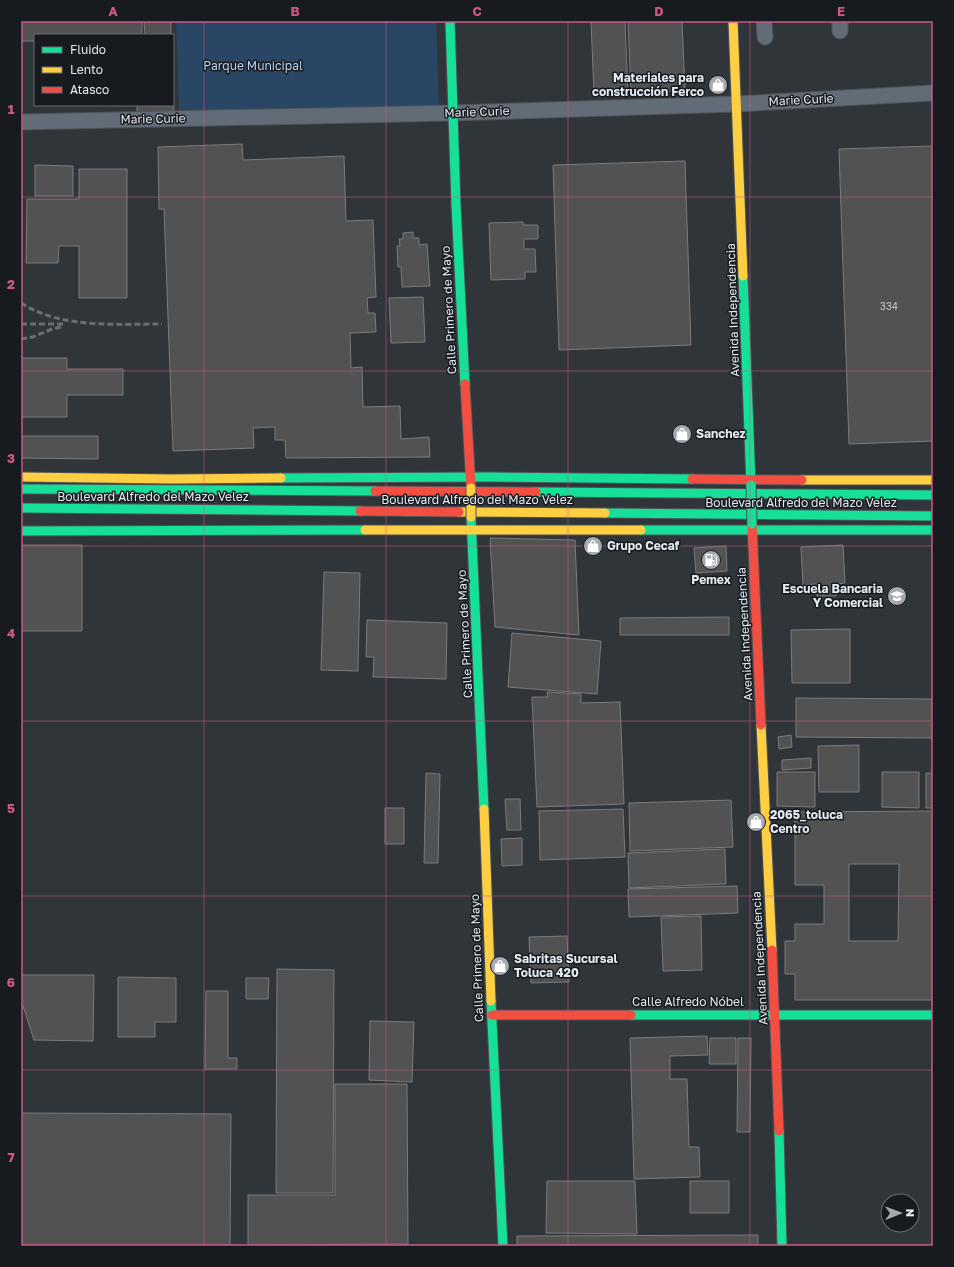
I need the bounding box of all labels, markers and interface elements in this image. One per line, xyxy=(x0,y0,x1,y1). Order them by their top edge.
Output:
text: A xyxy=(108,3,118,19)
text: B xyxy=(290,3,300,19)
text: C xyxy=(472,3,482,19)
text: D xyxy=(654,3,664,19)
text: E xyxy=(837,3,845,19)
legend xyxy=(34,34,174,106)
text: Fluido xyxy=(70,42,106,57)
park label: Parque Municipal xyxy=(203,58,303,73)
text: Lento xyxy=(70,62,103,77)
place label: Materiales para construcción Ferco xyxy=(592,70,704,99)
shop icon: Materiales para construcción Ferco xyxy=(707,74,729,96)
text: Atasco xyxy=(70,82,109,97)
street label: Marie Curie xyxy=(768,90,834,109)
text: 1 xyxy=(8,101,15,117)
street label: Marie Curie xyxy=(444,103,510,120)
street label: Marie Curie xyxy=(120,110,186,127)
street label: Avenida Independencia xyxy=(723,243,742,377)
street label: Calle Primero de Mayo xyxy=(438,246,459,375)
text: 2 xyxy=(7,276,15,292)
house number: 334 xyxy=(880,300,898,312)
shop icon: Sanchez xyxy=(671,423,693,445)
place label: Sanchez xyxy=(696,426,746,441)
text: 3 xyxy=(7,450,15,466)
street label: Boulevard Alfredo del Mazo Velez xyxy=(57,489,249,504)
street label: Boulevard Alfredo del Mazo Velez xyxy=(381,492,573,507)
street label: Boulevard Alfredo del Mazo Velez xyxy=(705,495,897,510)
shop icon: Grupo Cecaf xyxy=(582,535,604,557)
place label: Grupo Cecaf xyxy=(607,538,680,553)
fuel station icon: Pemex xyxy=(700,549,722,571)
street label: Avenida Independencia xyxy=(734,567,755,701)
street label: Calle Primero de Mayo xyxy=(454,570,475,699)
place label: Pemex xyxy=(691,572,731,587)
place label: Escuela Bancaria Y Comercial xyxy=(782,581,883,610)
school or university icon: Escuela Bancaria Y Comercial xyxy=(886,585,908,607)
text: 4 xyxy=(7,625,15,641)
text: 5 xyxy=(7,800,15,816)
place label: 2065_toluca Centro xyxy=(770,807,843,836)
shop icon: 2065_toluca Centro xyxy=(745,811,767,833)
street label: Avenida Independencia xyxy=(749,891,770,1025)
street label: Calle Primero de Mayo xyxy=(467,894,486,1022)
place label: Sabritas Sucursal Toluca 420 xyxy=(514,951,617,980)
shop icon: Sabritas Sucursal Toluca 420 xyxy=(489,955,511,977)
text: 6 xyxy=(7,974,15,990)
street label: Calle Alfredo Nóbel xyxy=(632,994,744,1009)
text: 7 xyxy=(7,1149,15,1165)
north arrow xyxy=(880,1193,920,1233)
text: N xyxy=(904,1209,917,1217)

